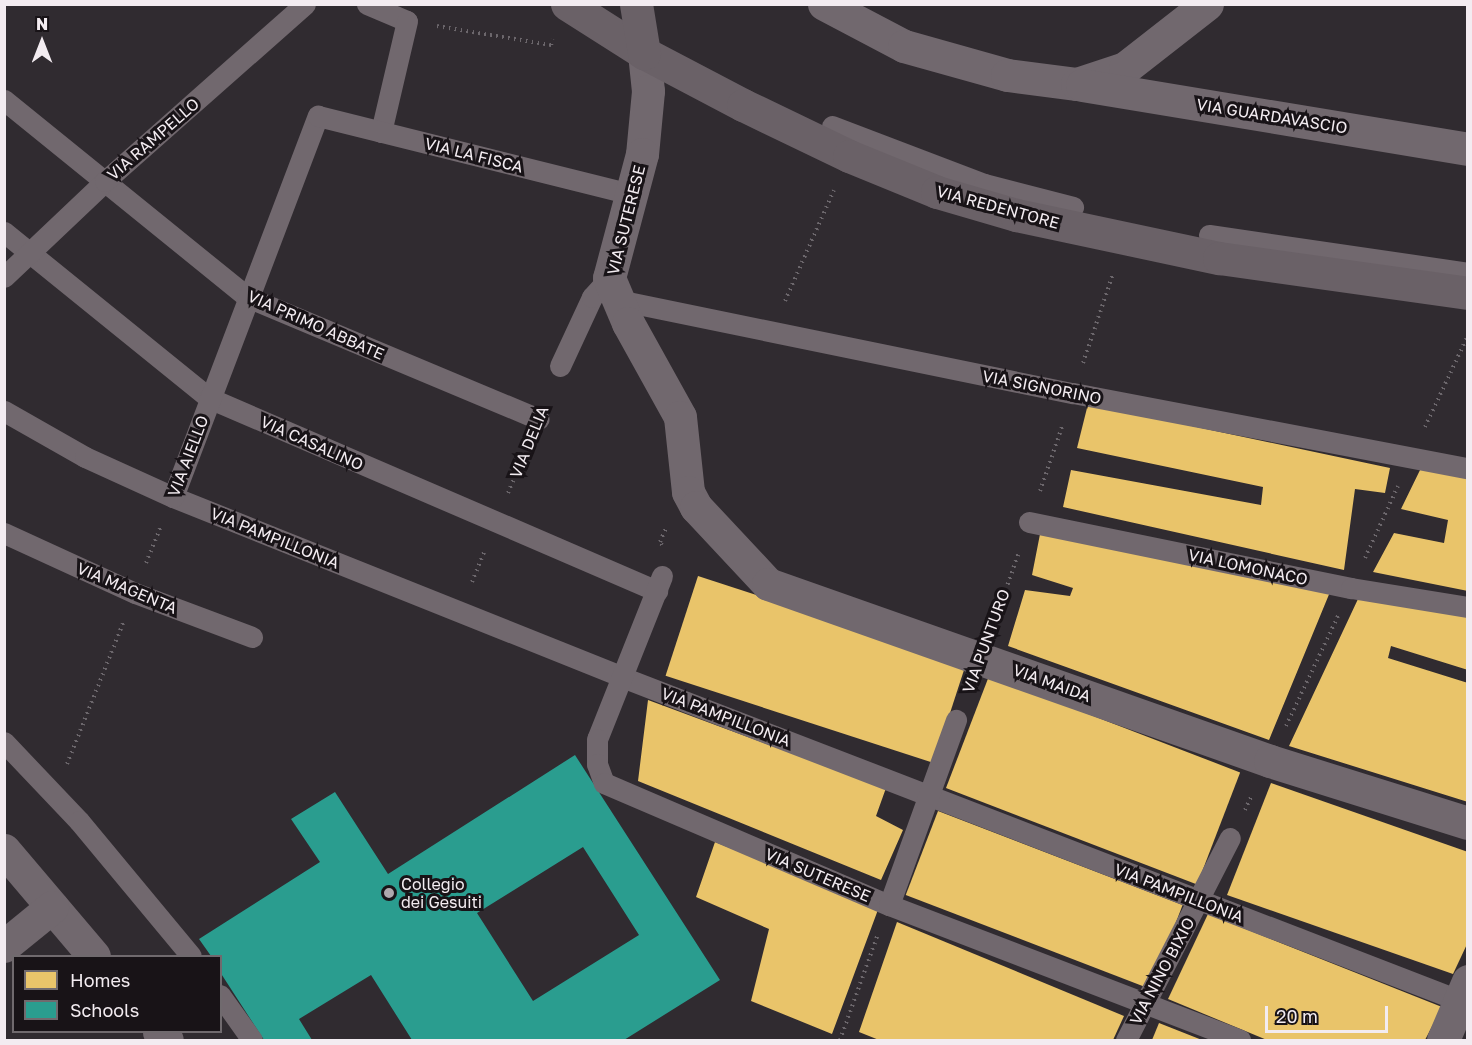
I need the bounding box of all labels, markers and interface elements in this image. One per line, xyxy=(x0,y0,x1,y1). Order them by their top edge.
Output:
north arrow xyxy=(12,12,72,72)
text: N xyxy=(36,14,48,34)
street label: VIA RAMPELLO xyxy=(103,94,203,184)
street label: VIA GUARDAVASCIO xyxy=(1195,95,1349,137)
street label: VIA LA FISCA xyxy=(423,133,525,177)
street label: VIA SUTERESE xyxy=(603,163,649,277)
street label: VIA REDENTORE xyxy=(935,181,1061,233)
street label: VIA PRIMO ABBATE xyxy=(245,286,387,364)
street label: VIA SIGNORINO xyxy=(981,366,1103,408)
street label: VIA DELIA xyxy=(506,403,552,481)
street label: VIA CASALINO xyxy=(258,412,366,474)
street label: VIA AIELLO xyxy=(164,413,212,499)
street label: VIA PAMPILLONIA xyxy=(208,503,342,573)
street label: VIA LOMONACO xyxy=(1187,545,1309,589)
street label: VIA MAGENTA xyxy=(74,558,180,618)
street label: VIA PUNTURO xyxy=(958,586,1014,696)
street label: VIA MAIDA xyxy=(1010,660,1094,706)
street label: VIA PAMPILLONIA xyxy=(659,683,793,751)
street label: VIA SUTERESE xyxy=(762,844,874,906)
street label: VIA PAMPILLONIA xyxy=(1112,859,1246,927)
place label: Collegio dei Gesuiti xyxy=(401,874,482,912)
marker: Collegio dei Gesuiti xyxy=(382,886,396,900)
street label: VIA NINO BIXIO xyxy=(1126,914,1198,1028)
legend xyxy=(12,955,222,1033)
text: Homes xyxy=(70,969,130,991)
scale bar xyxy=(1268,994,1391,1032)
text: Schools xyxy=(70,999,139,1021)
text: 20 m xyxy=(1276,1005,1318,1027)

